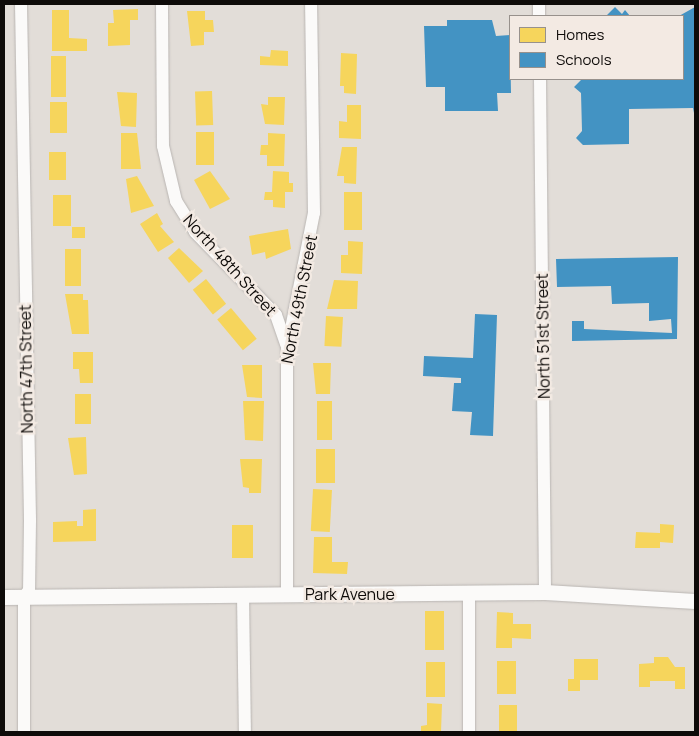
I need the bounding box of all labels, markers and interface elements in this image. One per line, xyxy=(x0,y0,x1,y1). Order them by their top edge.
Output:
legend xyxy=(509,15,684,80)
text: Homes xyxy=(556,24,604,45)
text: Schools xyxy=(556,49,612,70)
street label: North 48th Street xyxy=(179,210,281,320)
street label: North 49th Street xyxy=(277,233,321,365)
street label: North 51st Street xyxy=(532,273,554,399)
street label: North 47th Street xyxy=(15,304,37,434)
street label: Park Avenue xyxy=(305,584,395,604)

